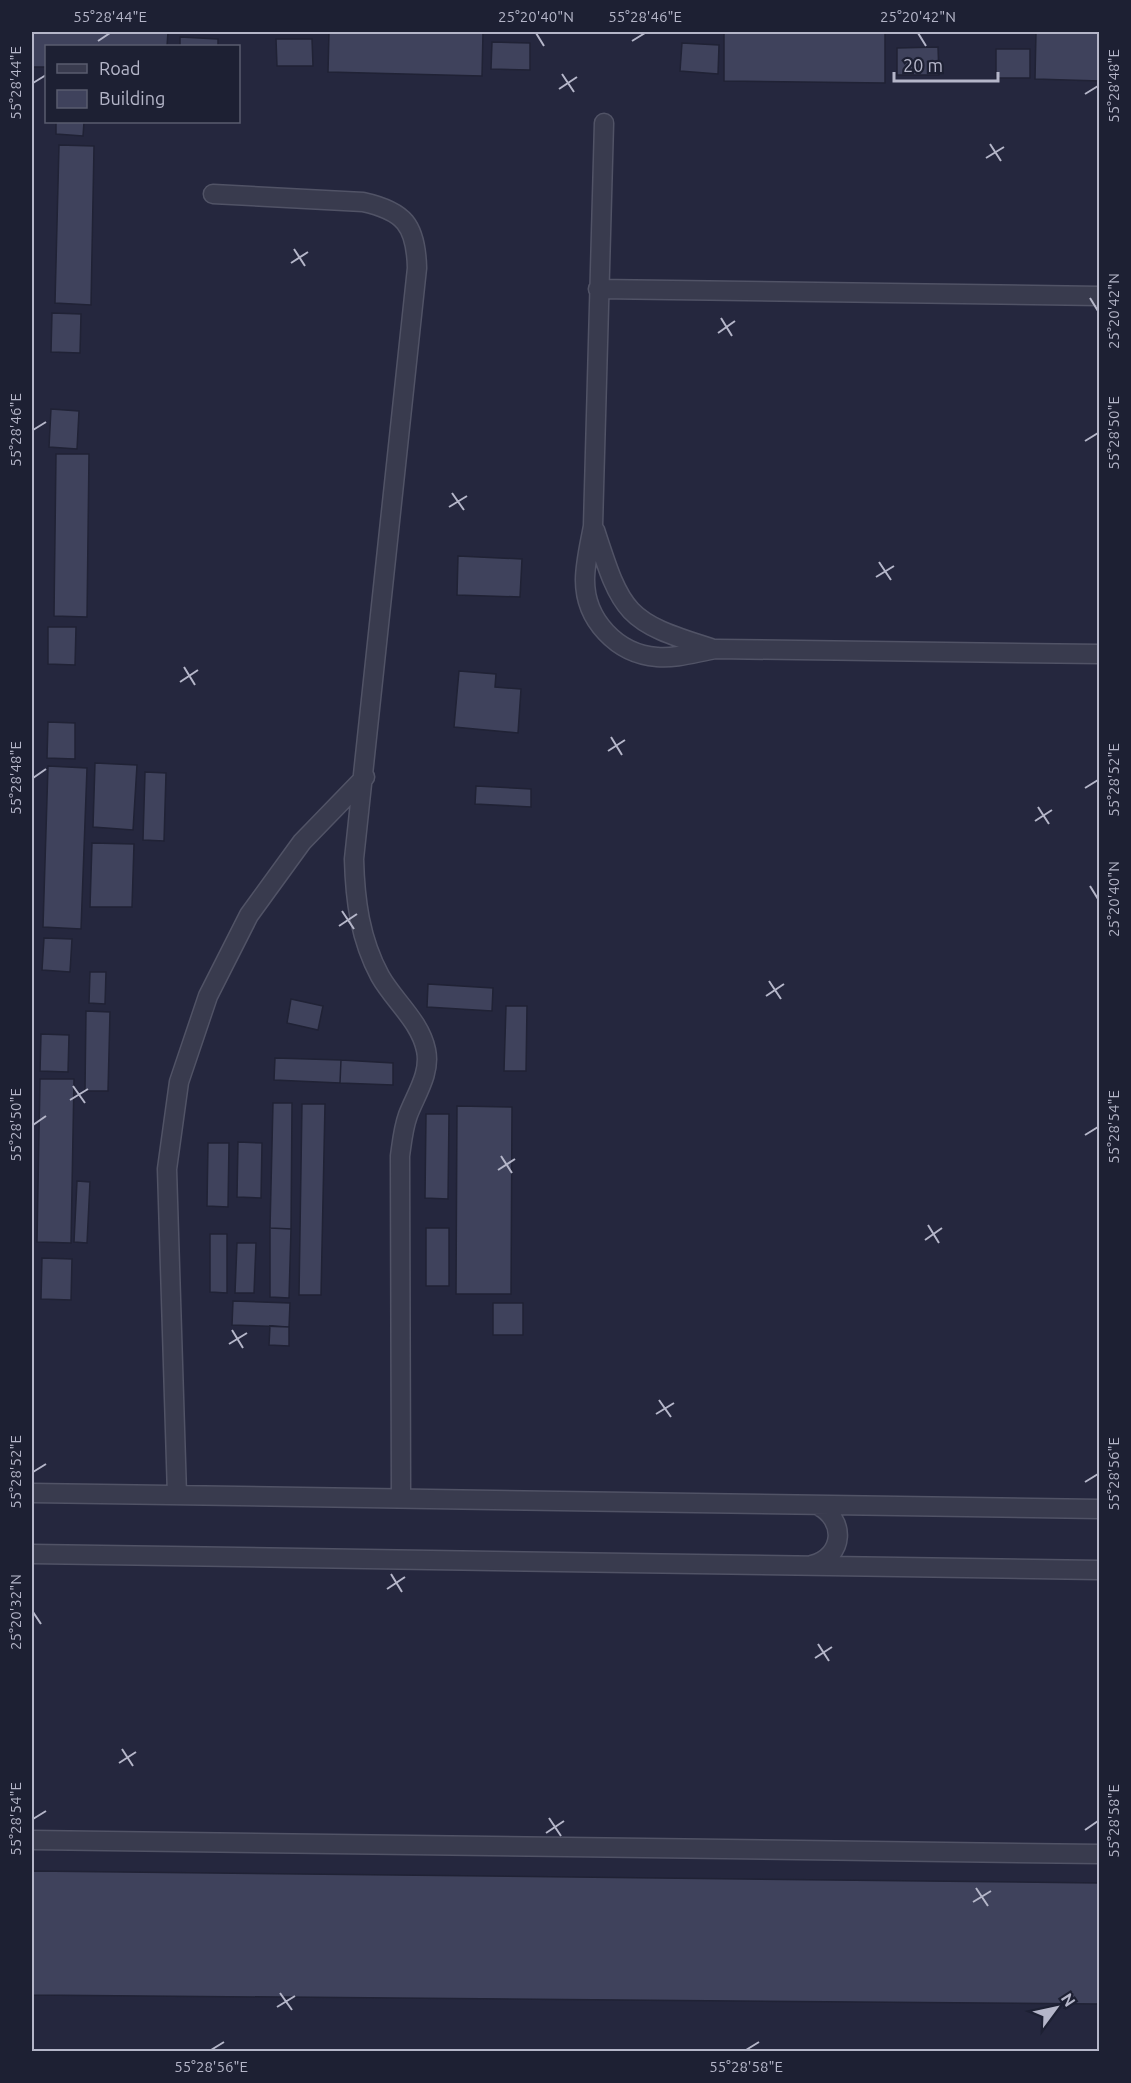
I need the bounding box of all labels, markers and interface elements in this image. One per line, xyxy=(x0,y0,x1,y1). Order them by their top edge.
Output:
text: 55°28'44"E xyxy=(73,8,147,25)
text: 25°20'40"N xyxy=(498,8,574,25)
text: 55°28'46"E xyxy=(608,8,682,25)
text: 25°20'42"N xyxy=(880,8,956,25)
legend xyxy=(45,45,240,123)
scale bar xyxy=(894,45,998,83)
text: 55°28'44"E xyxy=(7,46,24,120)
text: 55°28'48"E xyxy=(1105,49,1122,123)
text: 20 m xyxy=(903,55,943,75)
text: Road xyxy=(99,58,141,78)
text: Building xyxy=(99,88,165,108)
text: 25°20'42"N xyxy=(1105,273,1122,349)
text: 55°28'46"E xyxy=(7,393,24,467)
text: 55°28'50"E xyxy=(1105,396,1122,470)
text: 55°28'48"E xyxy=(7,741,24,815)
text: 55°28'52"E xyxy=(1105,743,1122,817)
text: 25°20'40"N xyxy=(1105,861,1122,937)
text: 55°28'50"E xyxy=(7,1088,24,1162)
text: 55°28'54"E xyxy=(1105,1090,1122,1164)
text: 55°28'52"E xyxy=(7,1435,24,1509)
text: 55°28'56"E xyxy=(1105,1437,1122,1511)
text: 25°20'32"N xyxy=(7,1574,24,1650)
text: 55°28'54"E xyxy=(7,1782,24,1856)
text: 55°28'58"E xyxy=(1105,1784,1122,1858)
north arrow xyxy=(1026,1978,1086,2038)
text: N xyxy=(1058,1990,1079,2010)
text: 55°28'56"E xyxy=(174,2058,248,2075)
text: 55°28'58"E xyxy=(709,2058,783,2075)

